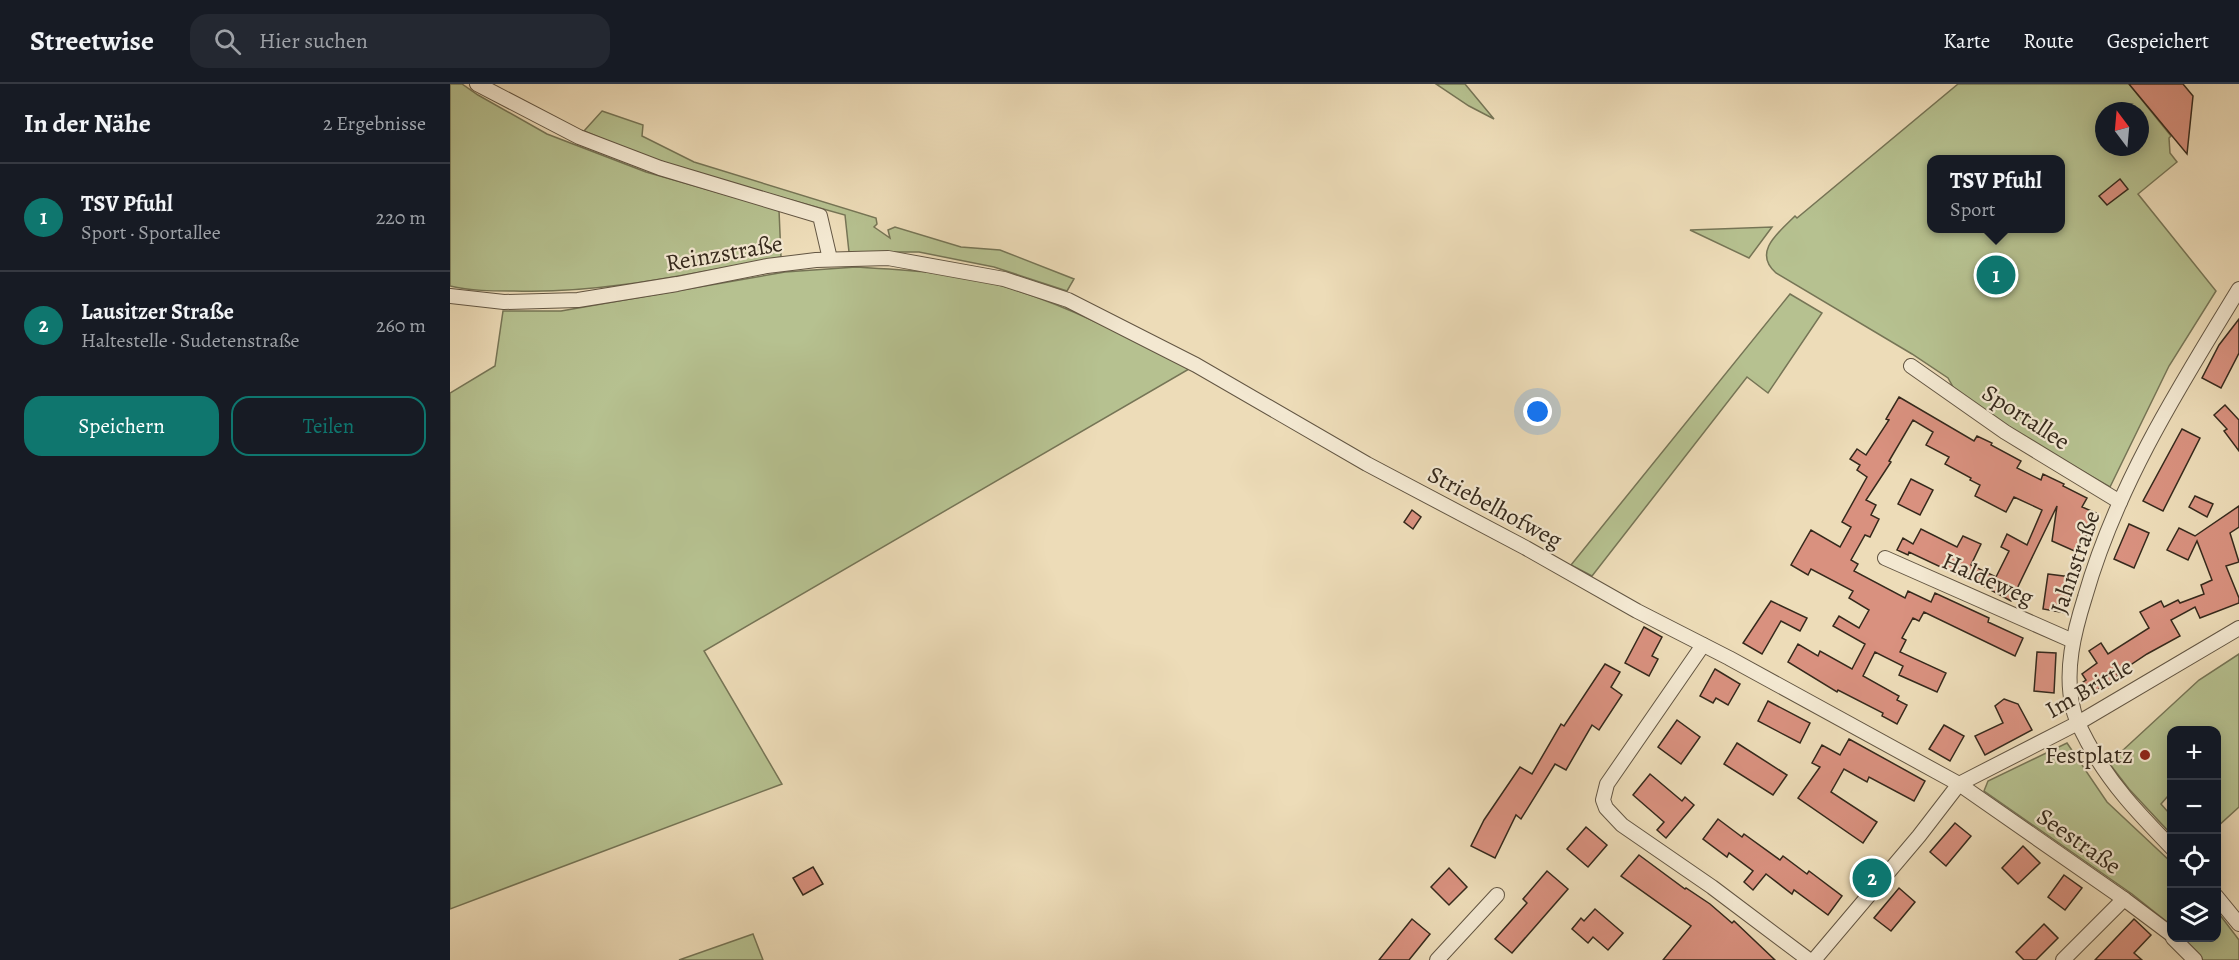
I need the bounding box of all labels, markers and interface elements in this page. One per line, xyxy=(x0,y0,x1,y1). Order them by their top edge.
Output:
search box xyxy=(190,14,610,68)
text: Streetwise xyxy=(30,22,154,60)
icon: search xyxy=(211,25,244,58)
text: Hier suchen xyxy=(259,26,368,56)
text: Karte xyxy=(1943,27,1990,55)
text: Route xyxy=(2023,27,2074,55)
text: Gespeichert xyxy=(2107,27,2209,55)
north arrow xyxy=(2095,102,2149,156)
text: In der Nähe xyxy=(24,106,151,141)
text: 2 Ergebnisse xyxy=(323,110,426,137)
popup xyxy=(1927,155,2065,233)
text: TSV Pfuhl xyxy=(1950,166,2042,196)
text: TSV Pfuhl xyxy=(81,189,173,219)
text: Sport xyxy=(1950,196,1995,223)
text: 1 xyxy=(40,204,47,231)
text: 220 m xyxy=(376,204,426,231)
text: Sport · Sportallee xyxy=(81,219,221,246)
street label: Reinzstraße xyxy=(663,227,785,279)
pin: 1 xyxy=(1976,252,2016,297)
text: Lausitzer Straße xyxy=(81,297,234,327)
text: 2 xyxy=(39,312,48,339)
text: 260 m xyxy=(376,312,426,339)
text: Haltestelle · Sudetenstraße xyxy=(81,327,299,354)
street label: Sportallee xyxy=(1976,377,2076,457)
button: Speichern xyxy=(24,396,219,456)
button: Teilen xyxy=(231,396,426,456)
your location xyxy=(1523,397,1552,426)
street label: Striebelhofweg xyxy=(1422,458,1568,556)
street label: Jahnstraße xyxy=(2042,506,2108,618)
street label: Haldeweg xyxy=(1937,545,2039,613)
street label: Im Brittle xyxy=(2040,650,2138,726)
map controls xyxy=(2167,726,2221,942)
button: + xyxy=(2167,726,2221,780)
place label: Festplatz xyxy=(2045,739,2133,771)
marker: Festplatz xyxy=(2138,748,2152,762)
button: − xyxy=(2167,780,2221,834)
street label: Seestraße xyxy=(2030,800,2128,882)
button: locate xyxy=(2167,834,2221,888)
pin: 2 xyxy=(1852,856,1892,900)
button: layers xyxy=(2167,888,2221,942)

